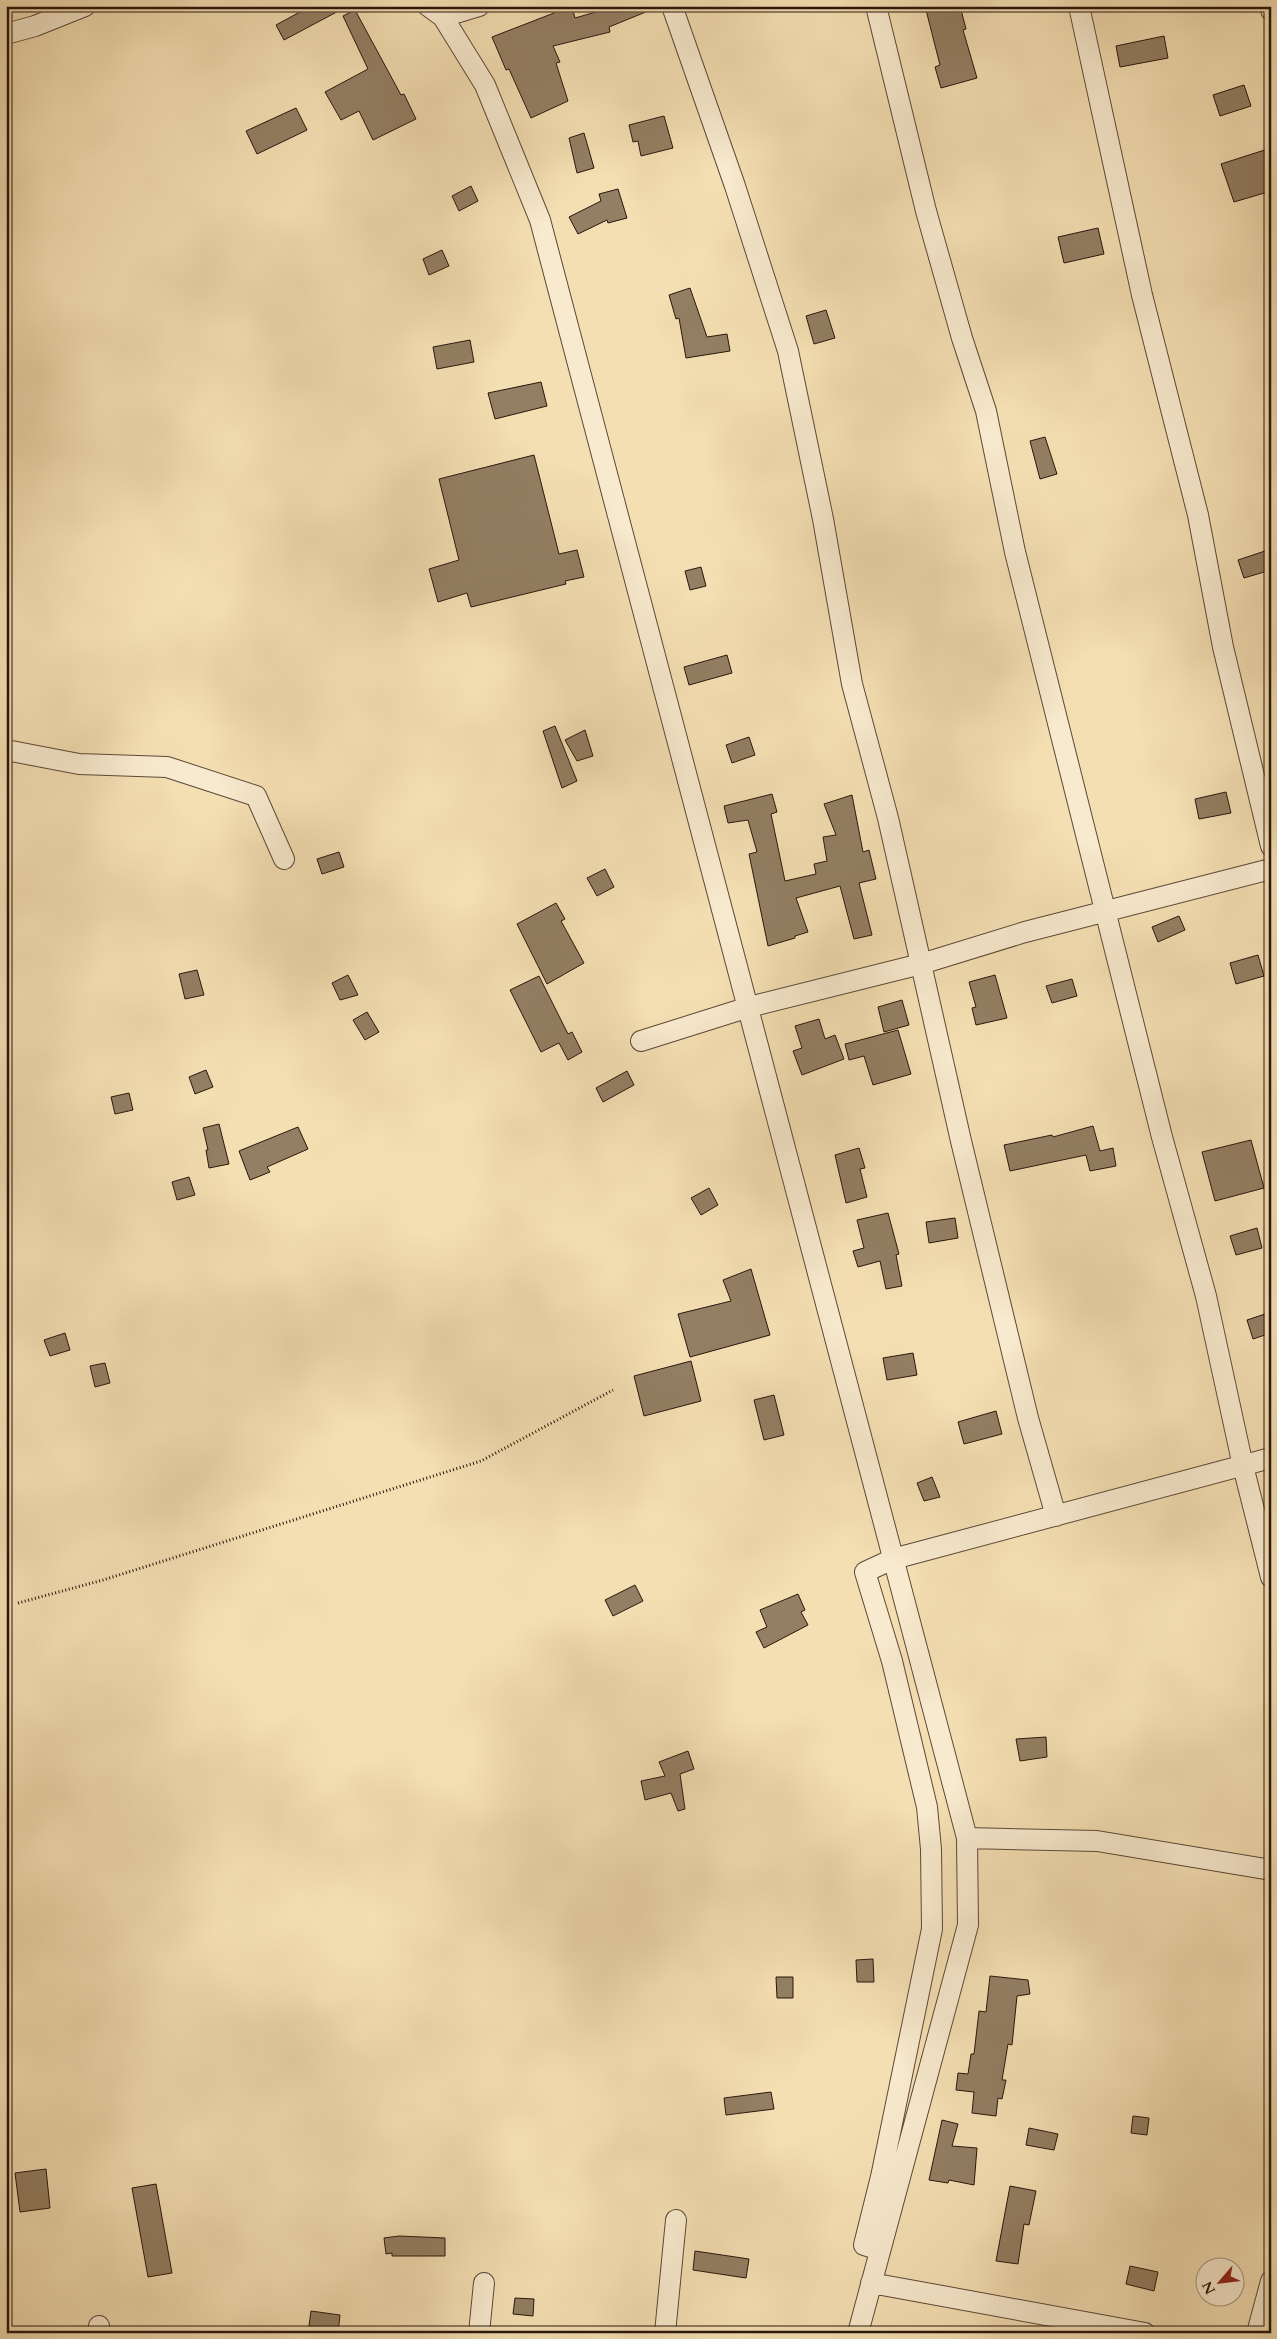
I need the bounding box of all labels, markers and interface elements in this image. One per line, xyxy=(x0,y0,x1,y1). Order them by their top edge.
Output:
north arrow xyxy=(1194,2256,1244,2306)
text: N xyxy=(1198,2278,1220,2298)

